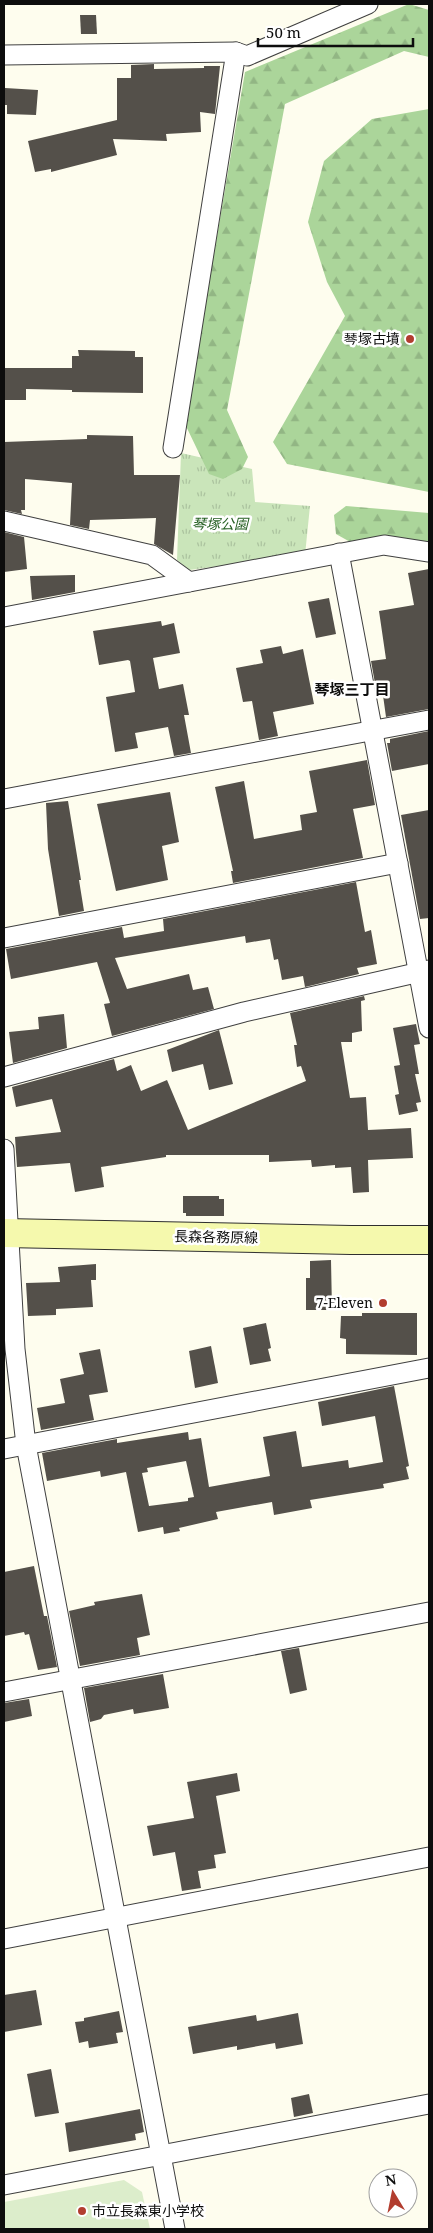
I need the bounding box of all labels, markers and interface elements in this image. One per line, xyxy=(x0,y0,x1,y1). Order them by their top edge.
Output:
scale bar xyxy=(258,15,413,47)
text: 50 m xyxy=(266,22,301,42)
place label: 琴塚古墳 xyxy=(344,329,400,348)
marker: 琴塚古墳 xyxy=(404,333,416,345)
park label: 琴塚公園 xyxy=(192,514,250,533)
district label: 琴塚三丁目 xyxy=(314,679,390,699)
street label: 長森各務原線 xyxy=(174,1226,258,1247)
place label: 7-Eleven xyxy=(316,1293,373,1312)
marker: 7-Eleven xyxy=(377,1297,389,1309)
north arrow xyxy=(368,2168,418,2218)
text: N xyxy=(384,2169,398,2190)
place label: 市立長森東小学校 xyxy=(92,2201,204,2220)
marker: 市立長森東小学校 xyxy=(76,2205,88,2217)

